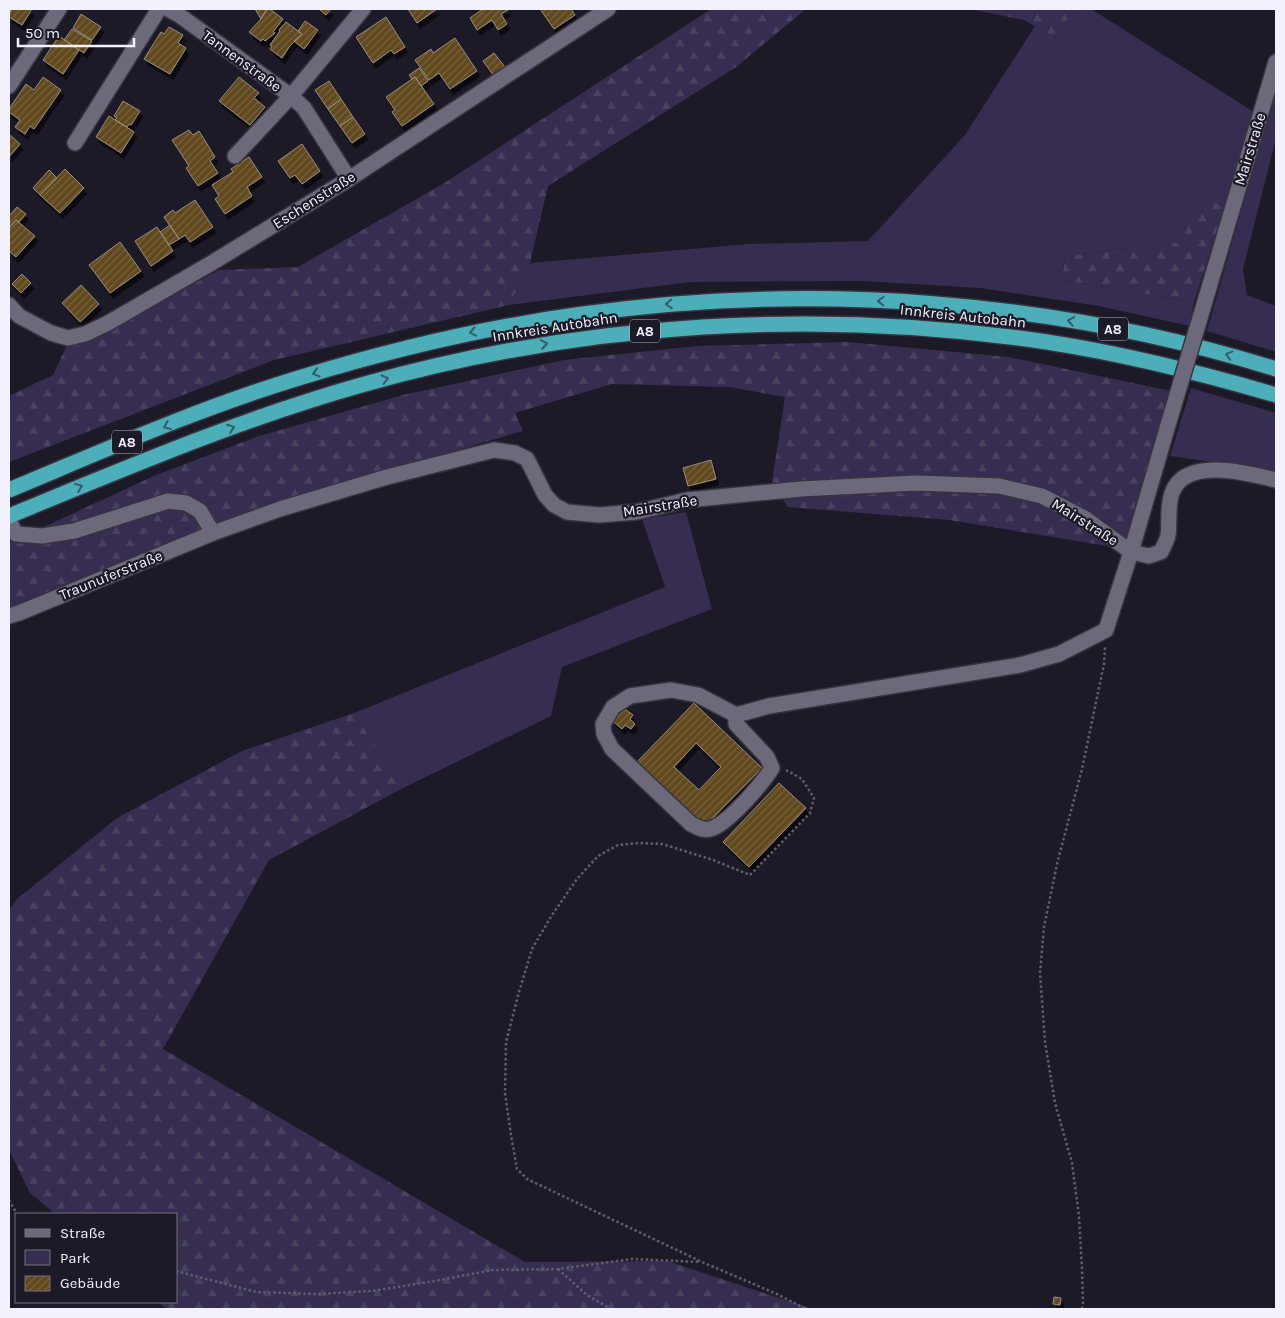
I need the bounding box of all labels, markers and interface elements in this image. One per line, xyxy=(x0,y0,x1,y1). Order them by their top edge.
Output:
scale bar xyxy=(18,15,134,47)
text: 50 m xyxy=(25,24,60,42)
street label: Tannenstraße xyxy=(199,26,285,96)
street label: Mairstraße xyxy=(1230,111,1270,187)
street label: Eschenstraße xyxy=(269,167,359,233)
one-way arrow xyxy=(877,295,885,306)
one-way arrow xyxy=(664,299,672,310)
street label: Innkreis Autobahn xyxy=(899,300,1027,332)
street label: Innkreis Autobahn xyxy=(491,308,619,346)
one-way arrow xyxy=(1066,316,1075,327)
road number: A8 xyxy=(1098,318,1128,340)
road number: A8 xyxy=(630,320,660,342)
one-way arrow xyxy=(469,327,478,337)
one-way arrow xyxy=(540,340,549,350)
one-way arrow xyxy=(1226,351,1234,361)
one-way arrow xyxy=(312,367,320,377)
one-way arrow xyxy=(381,374,389,384)
one-way arrow xyxy=(163,419,172,430)
one-way arrow xyxy=(226,424,234,434)
road number: A8 xyxy=(112,431,142,454)
one-way arrow xyxy=(74,483,83,494)
street label: Mairstraße xyxy=(622,491,698,521)
street label: Mairstraße xyxy=(1048,495,1122,549)
street label: Traunuferstraße xyxy=(57,546,165,604)
legend xyxy=(15,1213,178,1303)
text: Straße xyxy=(60,1224,105,1242)
text: Park xyxy=(60,1249,90,1267)
text: Gebäude xyxy=(60,1274,120,1292)

